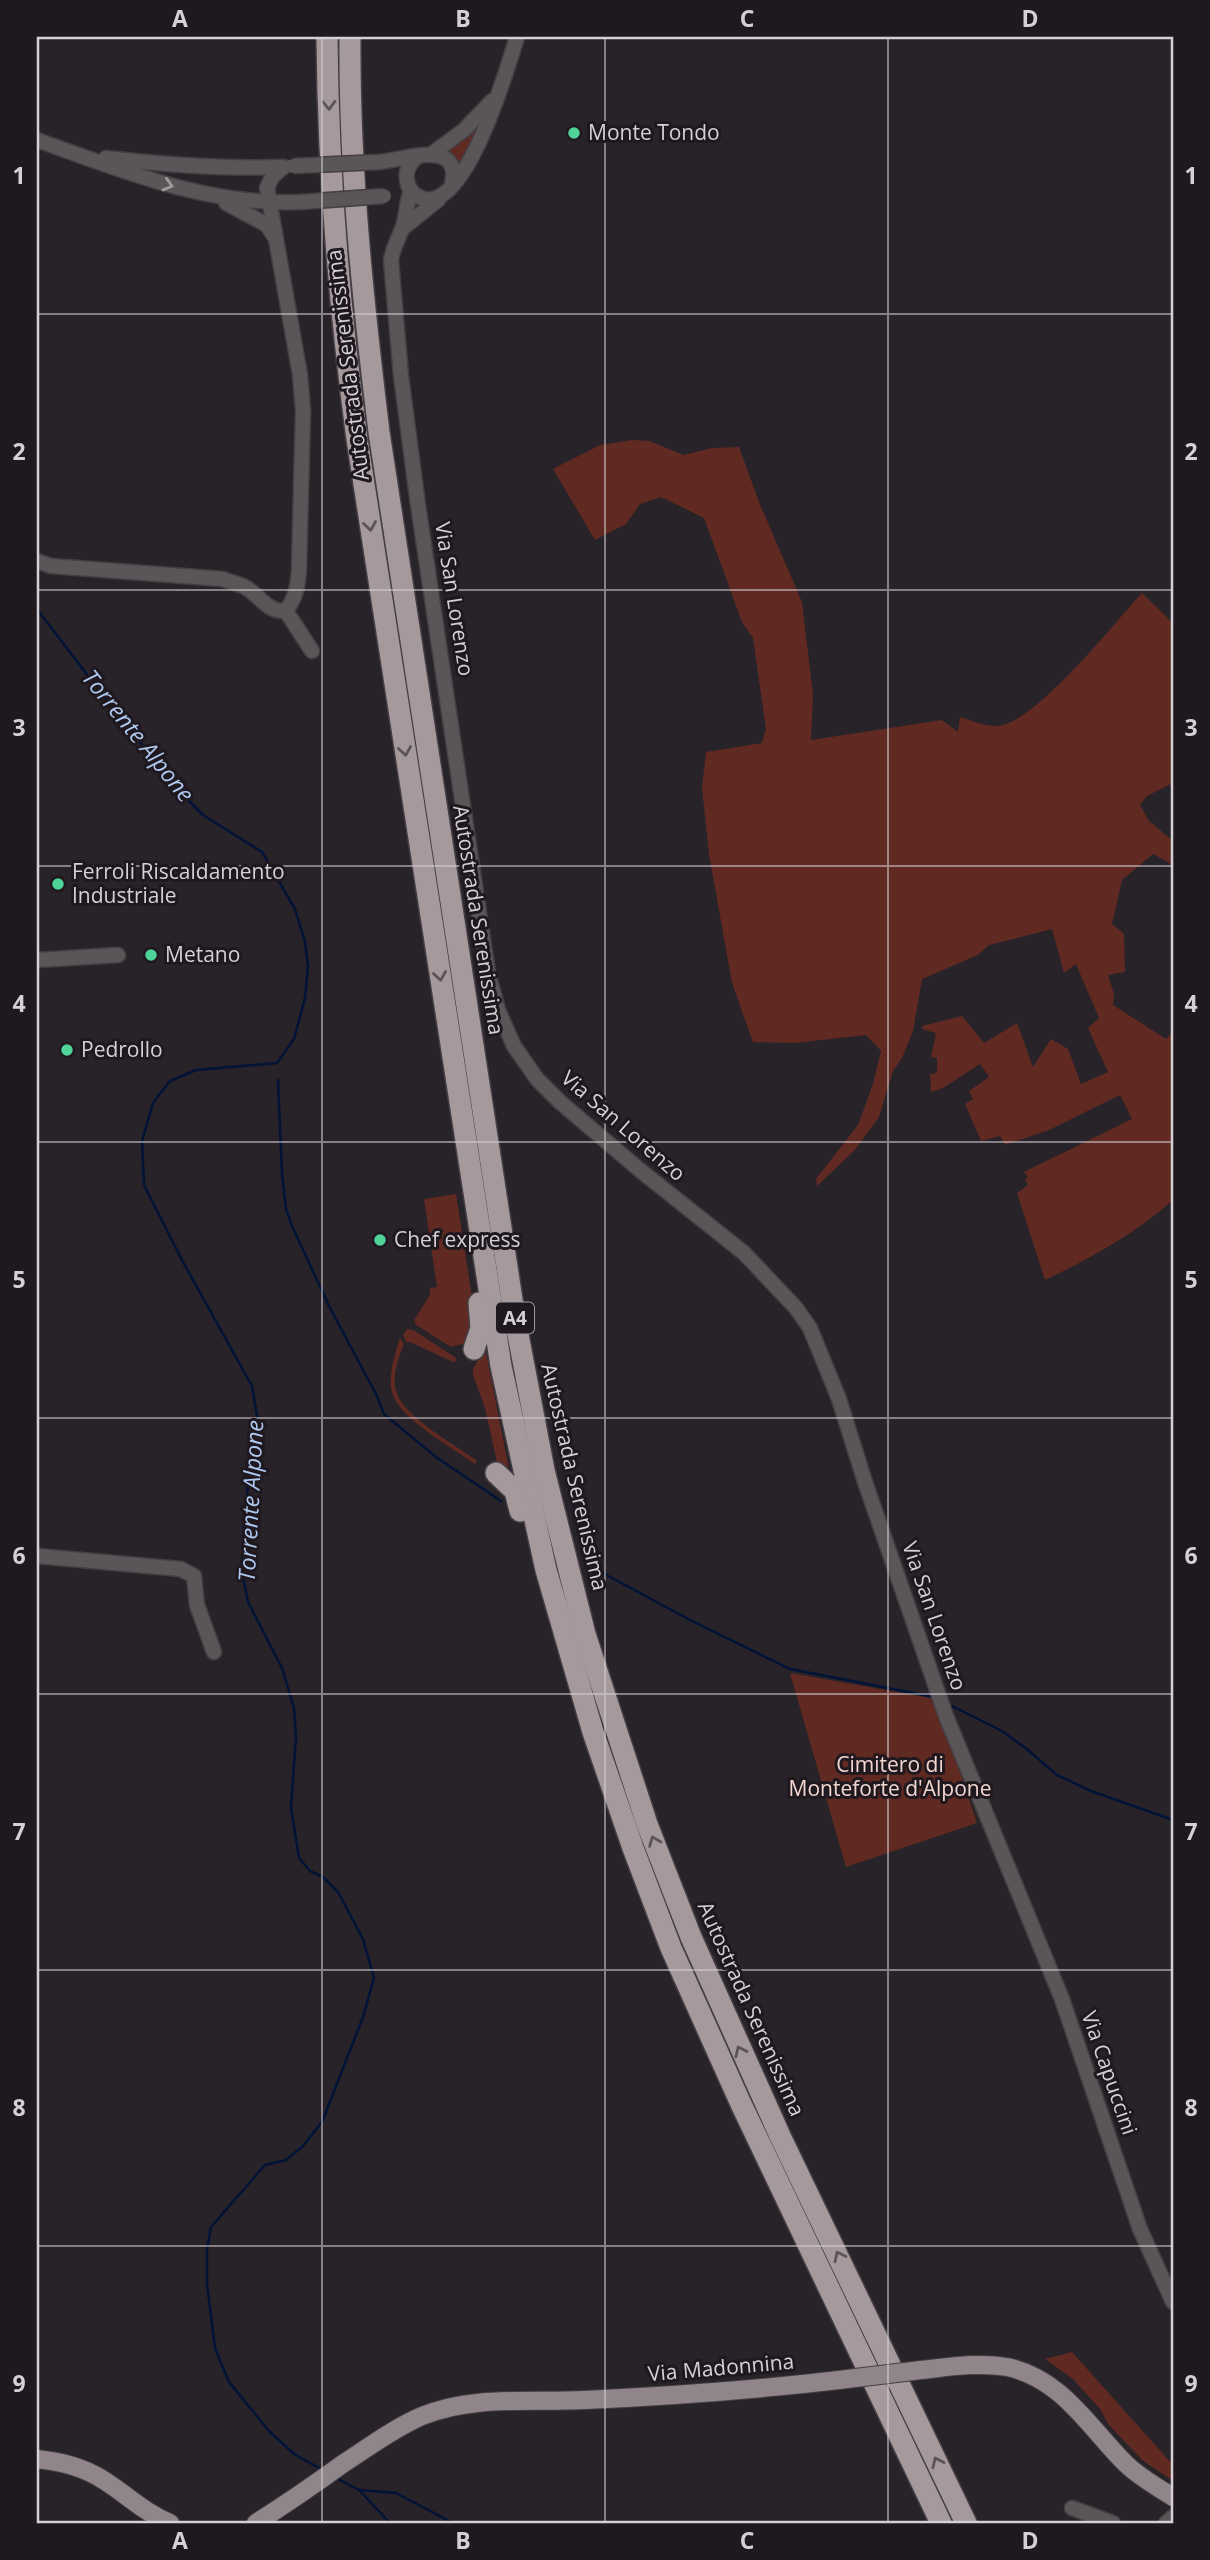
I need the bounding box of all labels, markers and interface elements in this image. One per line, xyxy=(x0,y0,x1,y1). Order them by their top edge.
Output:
text: A xyxy=(172,2,188,34)
text: B xyxy=(455,2,471,34)
text: C xyxy=(740,2,754,34)
text: D xyxy=(1021,2,1039,34)
one-way arrow xyxy=(321,100,336,111)
place label: Monte Tondo xyxy=(588,118,720,146)
marker: Monte Tondo xyxy=(566,125,582,141)
text: 1 xyxy=(12,159,26,191)
text: 1 xyxy=(1184,159,1198,191)
one-way arrow xyxy=(162,177,174,191)
street label: Autostrada Serenissima xyxy=(319,248,375,482)
text: 2 xyxy=(12,435,26,467)
text: 2 xyxy=(1184,435,1198,467)
one-way arrow xyxy=(362,520,377,532)
street label: Via San Lorenzo xyxy=(429,520,481,678)
water label: Torrente Alpone xyxy=(75,662,202,808)
text: 3 xyxy=(12,711,26,743)
text: 3 xyxy=(1184,711,1198,743)
one-way arrow xyxy=(397,745,412,757)
street label: Autostrada Serenissima xyxy=(447,803,511,1037)
place label: Ferroli Riscaldamento Industriale xyxy=(72,857,285,909)
marker: Ferroli Riscaldamento Industriale xyxy=(50,876,66,892)
place label: Metano xyxy=(165,940,240,968)
marker: Metano xyxy=(143,947,159,963)
one-way arrow xyxy=(432,970,447,982)
text: 4 xyxy=(12,987,26,1019)
text: 4 xyxy=(1184,987,1198,1019)
place label: Pedrollo xyxy=(81,1035,163,1063)
marker: Pedrollo xyxy=(59,1042,75,1058)
street label: Via San Lorenzo xyxy=(556,1064,692,1187)
place label: Chef express xyxy=(394,1225,520,1253)
marker: Chef express xyxy=(372,1232,388,1248)
text: 5 xyxy=(12,1263,26,1295)
text: 5 xyxy=(1184,1263,1198,1295)
road number: A4 xyxy=(496,1302,534,1334)
street label: Autostrada Serenissima xyxy=(535,1360,615,1593)
water label: Torrente Alpone xyxy=(230,1419,270,1583)
street label: Via San Lorenzo xyxy=(896,1537,974,1694)
text: 6 xyxy=(12,1539,26,1571)
text: 6 xyxy=(1184,1539,1198,1571)
park label: Cimitero di Monteforte d'Alpone xyxy=(789,1750,991,1802)
text: 7 xyxy=(12,1815,26,1847)
text: 7 xyxy=(1184,1815,1198,1847)
one-way arrow xyxy=(648,1835,662,1847)
street label: Autostrada Serenissima xyxy=(692,1897,812,2120)
street label: Via Capuccini xyxy=(1076,2007,1144,2138)
one-way arrow xyxy=(735,2046,749,2058)
text: 8 xyxy=(12,2091,26,2123)
text: 8 xyxy=(1184,2091,1198,2123)
one-way arrow xyxy=(833,2251,847,2263)
street label: Via Madonnina xyxy=(647,2347,795,2387)
text: 9 xyxy=(12,2367,26,2399)
text: 9 xyxy=(1184,2367,1198,2399)
one-way arrow xyxy=(931,2457,945,2469)
text: A xyxy=(172,2524,188,2556)
text: B xyxy=(455,2524,471,2556)
text: C xyxy=(740,2524,754,2556)
text: D xyxy=(1021,2524,1039,2556)

